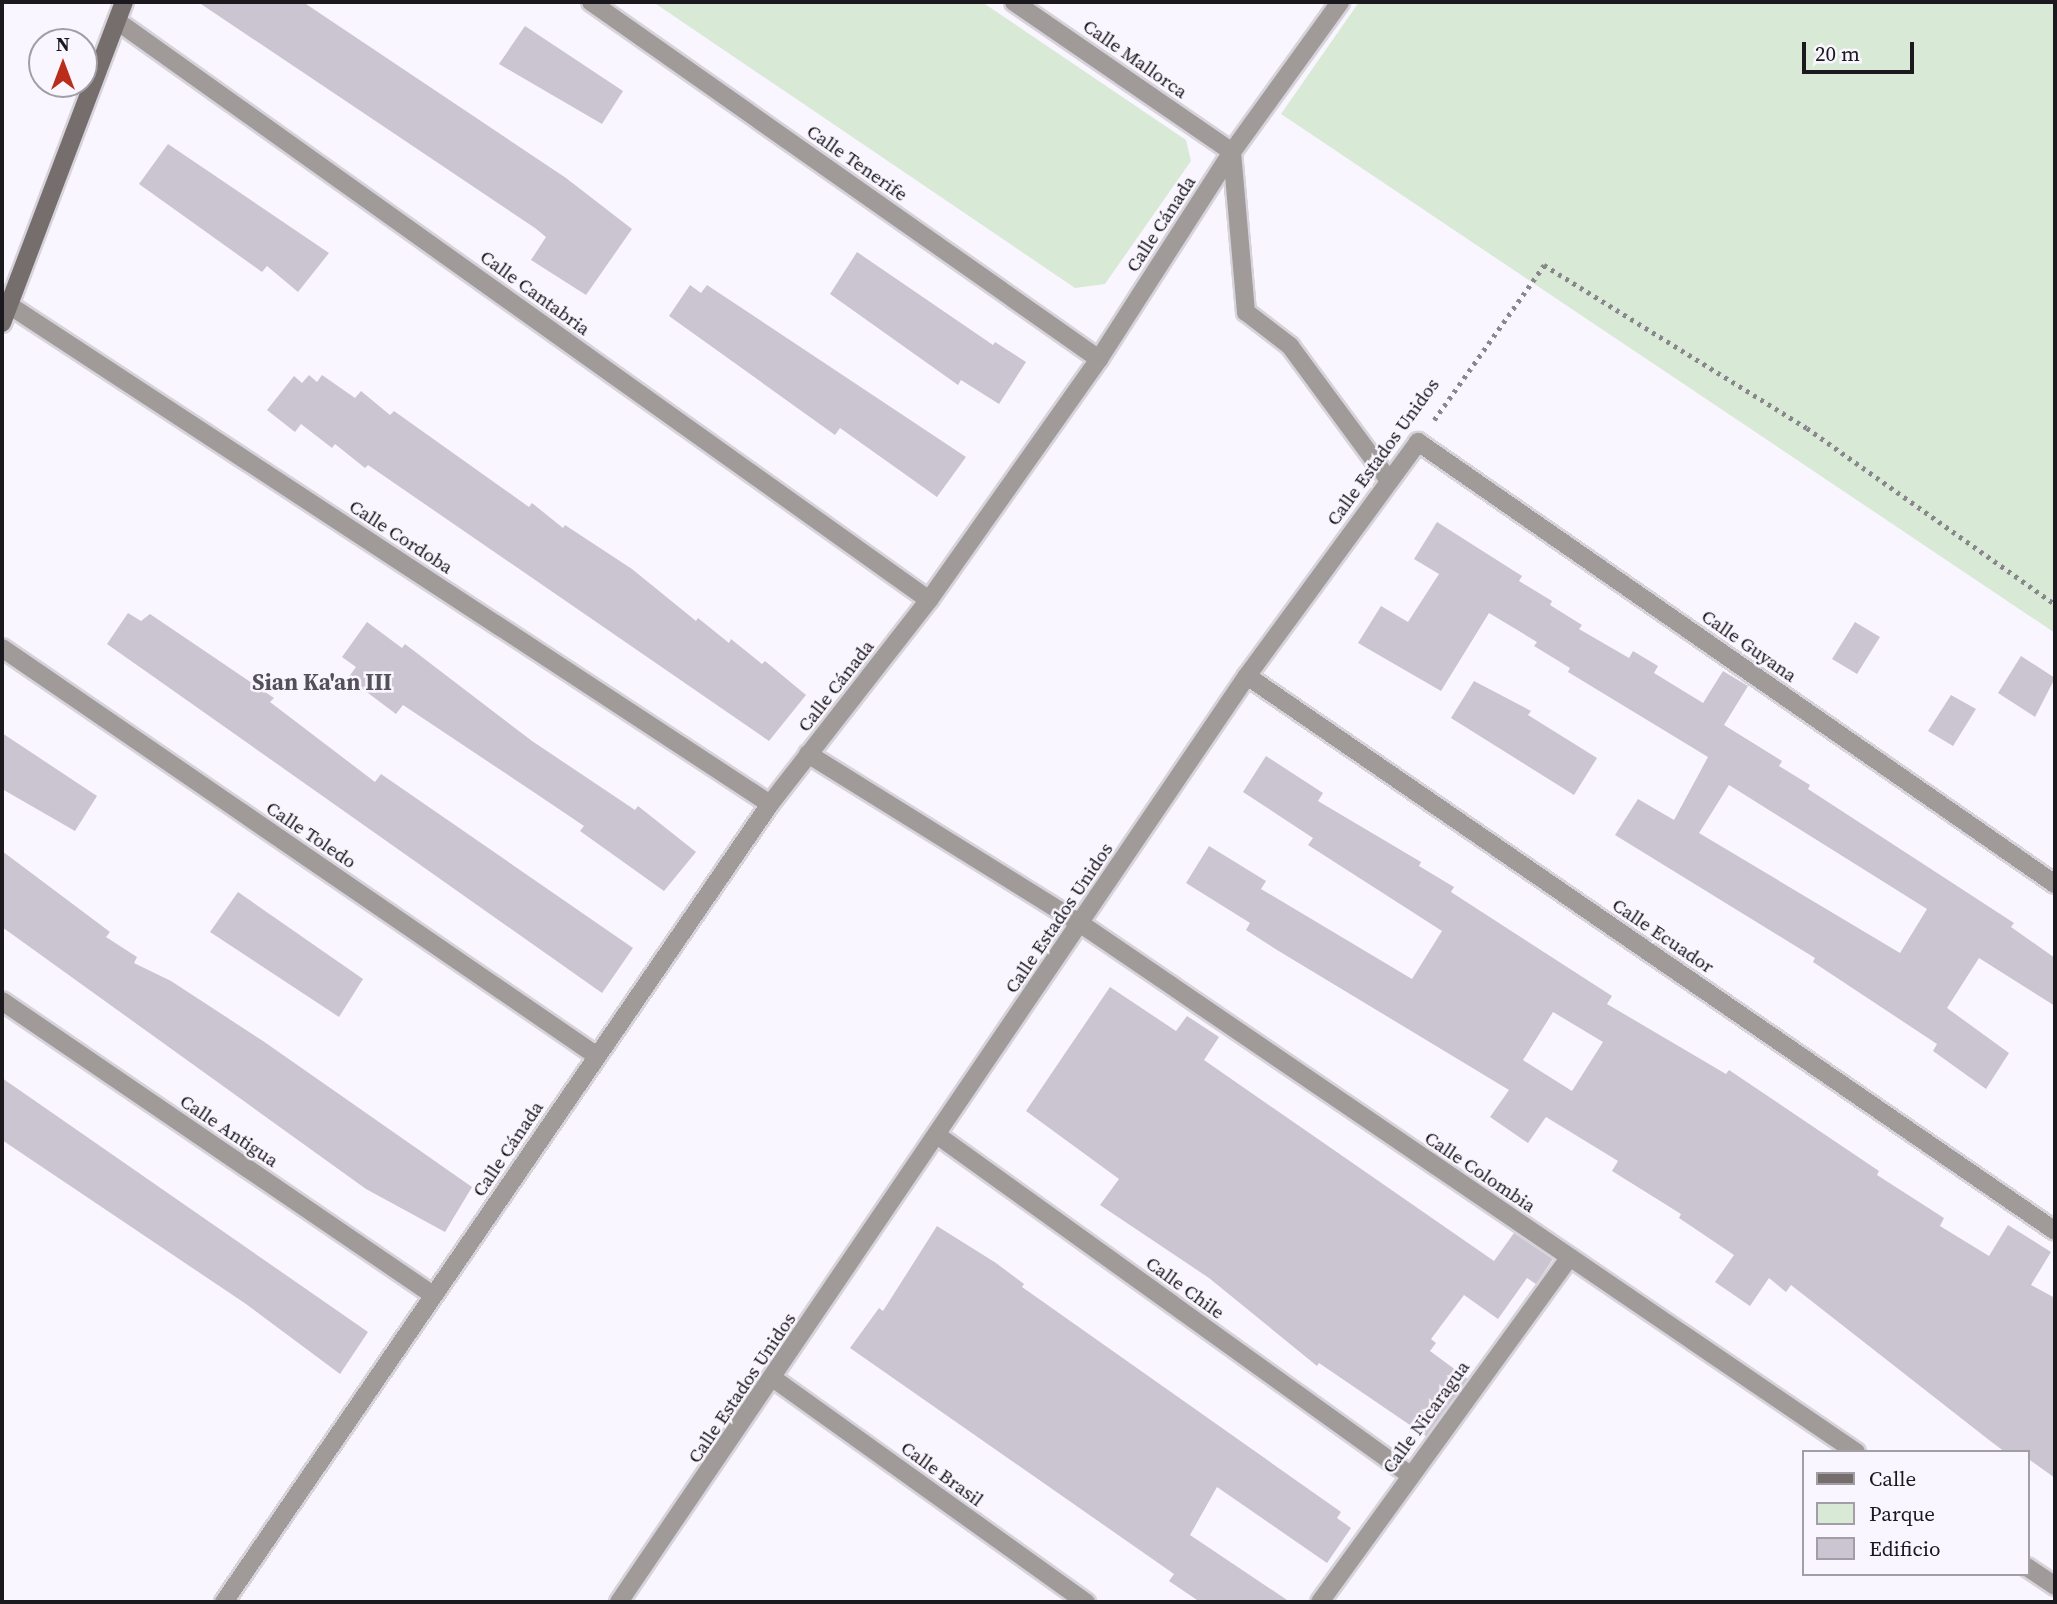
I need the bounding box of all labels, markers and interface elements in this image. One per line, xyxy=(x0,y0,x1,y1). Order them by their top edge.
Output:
street label: Calle Mallorca xyxy=(1078,15,1192,103)
north arrow xyxy=(28,28,98,98)
scale bar xyxy=(1805,28,1917,72)
text: N xyxy=(56,31,70,57)
text: 20 m xyxy=(1815,39,1860,68)
street label: Calle Tenerife xyxy=(802,120,912,206)
street label: Calle Cánada xyxy=(1121,172,1201,276)
street label: Calle Cantabria xyxy=(476,245,594,341)
street label: Calle Estados Unidos xyxy=(1322,374,1444,530)
street label: Calle Cordoba xyxy=(345,495,457,579)
street label: Calle Guyana xyxy=(1697,605,1801,687)
street label: Calle Cánada xyxy=(793,636,879,736)
district label: Sian Ka'an III xyxy=(252,668,392,696)
street label: Calle Toledo xyxy=(261,796,361,874)
street label: Calle Estados Unidos xyxy=(1000,839,1118,997)
street label: Calle Ecuador xyxy=(1608,894,1718,978)
street label: Calle Antigua xyxy=(176,1090,282,1172)
street label: Calle Cánada xyxy=(468,1097,548,1201)
street label: Calle Colombia xyxy=(1420,1127,1540,1217)
street label: Calle Chile xyxy=(1141,1252,1229,1324)
street label: Calle Estados Unidos xyxy=(683,1309,801,1467)
street label: Calle Nicaragua xyxy=(1378,1356,1474,1478)
street label: Calle Brasil xyxy=(896,1437,988,1511)
legend xyxy=(1801,1450,2029,1576)
text: Calle xyxy=(1869,1464,1916,1493)
text: Parque xyxy=(1869,1499,1935,1528)
text: Edificio xyxy=(1869,1534,1941,1563)

